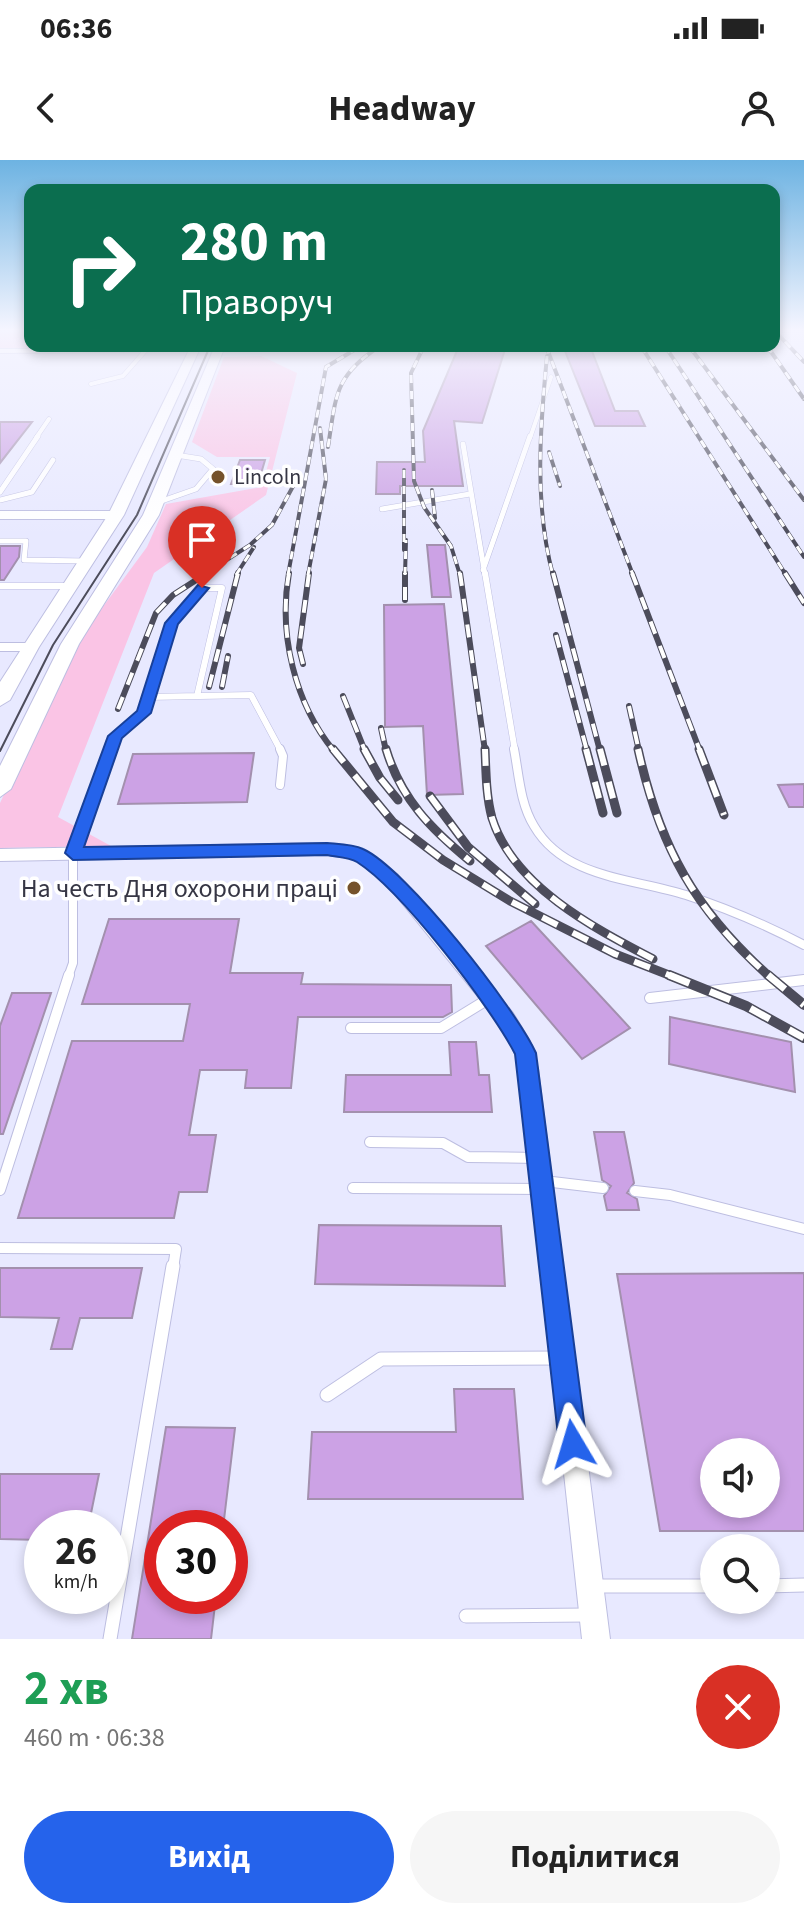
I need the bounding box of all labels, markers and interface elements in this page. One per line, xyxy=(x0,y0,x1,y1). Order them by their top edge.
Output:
text: 06:36 xyxy=(40,7,112,50)
text: Headway xyxy=(328,83,476,134)
icon: back xyxy=(24,86,68,130)
icon: person xyxy=(736,86,780,130)
text: 280 m xyxy=(180,203,328,282)
icon: right xyxy=(48,216,152,320)
text: Праворуч xyxy=(180,277,334,328)
place label: Lincoln xyxy=(234,461,301,493)
marker: Lincoln xyxy=(209,468,227,486)
pin xyxy=(168,506,236,588)
icon: arrive xyxy=(180,518,224,562)
place label: На честь Дня охорони праці xyxy=(21,870,338,907)
marker: На честь Дня охорони праці xyxy=(345,879,363,897)
position arrow xyxy=(531,1402,615,1486)
map controls xyxy=(700,1438,780,1614)
button: sound xyxy=(700,1438,780,1518)
speed limit sign: 30 xyxy=(144,1510,248,1614)
text: 26 xyxy=(55,1523,97,1580)
button: search xyxy=(700,1534,780,1614)
text: km/h xyxy=(54,1568,98,1596)
text: 2 хв xyxy=(24,1655,109,1723)
button: close xyxy=(696,1665,780,1749)
text: 460 m · 06:38 xyxy=(24,1719,165,1756)
button: Вихід xyxy=(24,1811,394,1903)
button: Поділитися xyxy=(410,1811,780,1903)

